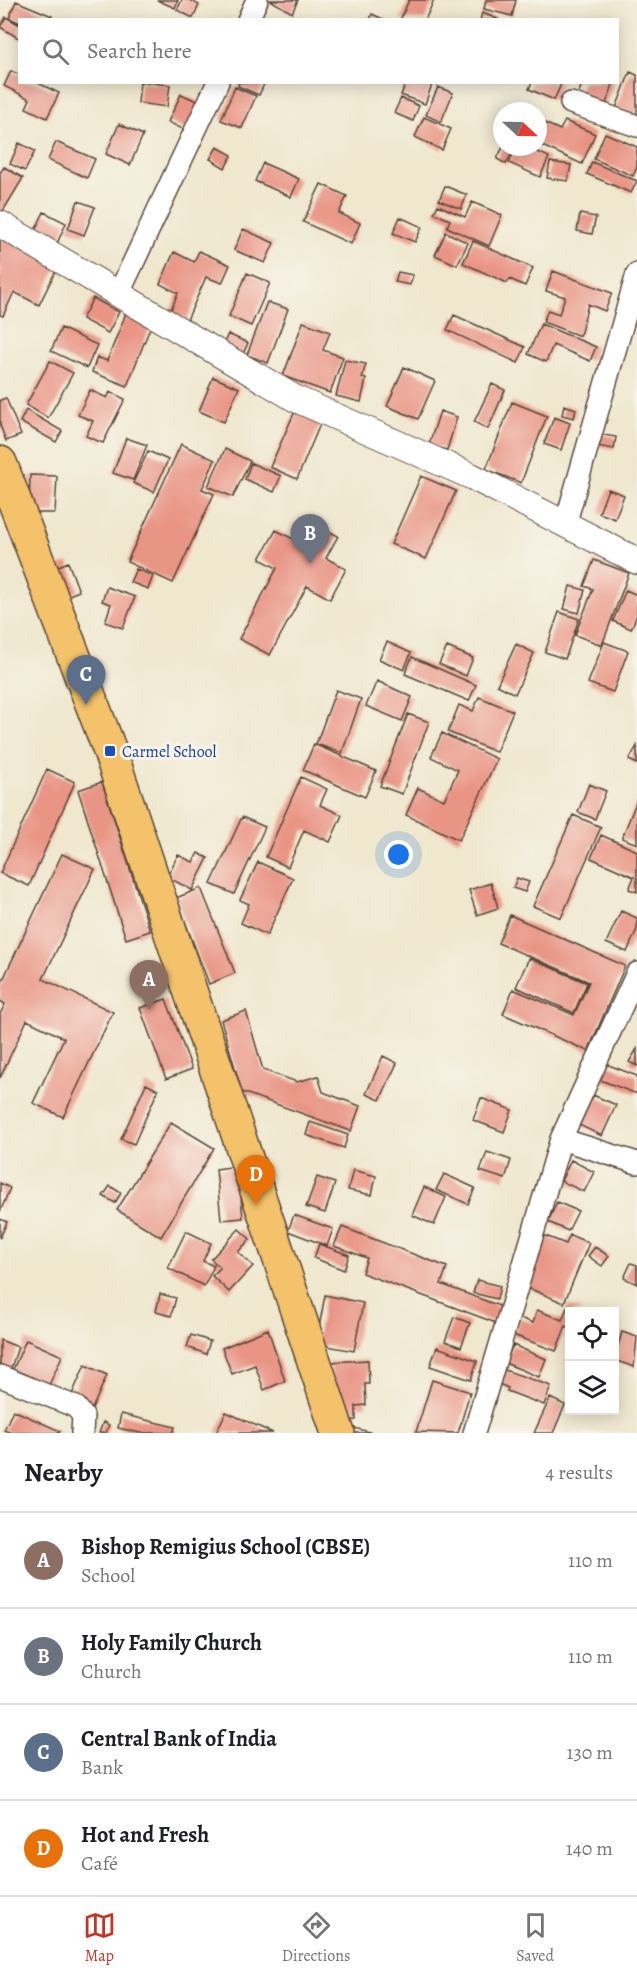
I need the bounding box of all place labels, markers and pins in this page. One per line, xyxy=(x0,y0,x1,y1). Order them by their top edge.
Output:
pin: B xyxy=(290,514,330,564)
pin: C xyxy=(66,656,106,705)
place label: Carmel School xyxy=(122,741,217,763)
marker: Carmel School xyxy=(103,744,117,758)
pin: A xyxy=(130,960,168,1010)
pin: D xyxy=(236,1156,276,1205)

